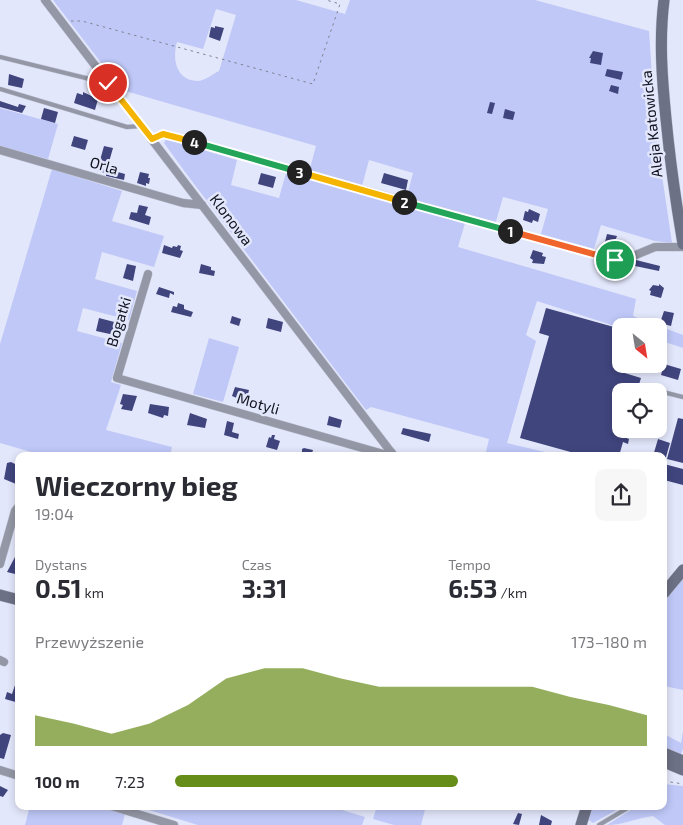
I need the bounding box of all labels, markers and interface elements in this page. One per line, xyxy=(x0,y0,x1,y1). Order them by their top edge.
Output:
pin xyxy=(87,62,129,104)
icon: check xyxy=(94,69,122,97)
street label: Aleja Katowicka xyxy=(636,69,667,179)
pin: 4 xyxy=(182,130,206,154)
text: 4 xyxy=(190,134,199,151)
street label: Orla xyxy=(88,152,121,178)
pin: 3 xyxy=(286,160,312,184)
text: 3 xyxy=(296,164,303,181)
street label: Klonowa xyxy=(207,190,257,249)
pin: 2 xyxy=(392,190,416,214)
text: 2 xyxy=(400,194,409,211)
pin: 1 xyxy=(498,218,522,244)
text: 1 xyxy=(507,223,514,240)
pin xyxy=(594,239,636,281)
icon: arrive xyxy=(601,246,629,274)
street label: Bogatki xyxy=(102,294,134,349)
north arrow xyxy=(612,318,668,372)
map controls xyxy=(612,318,667,438)
button: locate xyxy=(612,383,667,438)
street label: Motyli xyxy=(235,388,282,418)
text: Wieczorny bieg xyxy=(35,468,238,502)
button: share xyxy=(595,469,647,521)
text: 19:04 xyxy=(35,504,74,523)
text: Dystans xyxy=(35,556,87,573)
text: Czas xyxy=(242,556,272,573)
text: Tempo xyxy=(448,556,491,573)
text: 0.51 xyxy=(35,573,81,603)
text: 3:31 xyxy=(242,573,287,603)
text: 6:53 xyxy=(448,573,497,603)
text: km xyxy=(81,584,104,601)
text: /km xyxy=(497,584,527,601)
text: Przewyższenie xyxy=(35,632,144,651)
text: 173–180 m xyxy=(571,632,647,651)
text: 100 m xyxy=(35,772,80,791)
text: 7:23 xyxy=(115,772,145,791)

